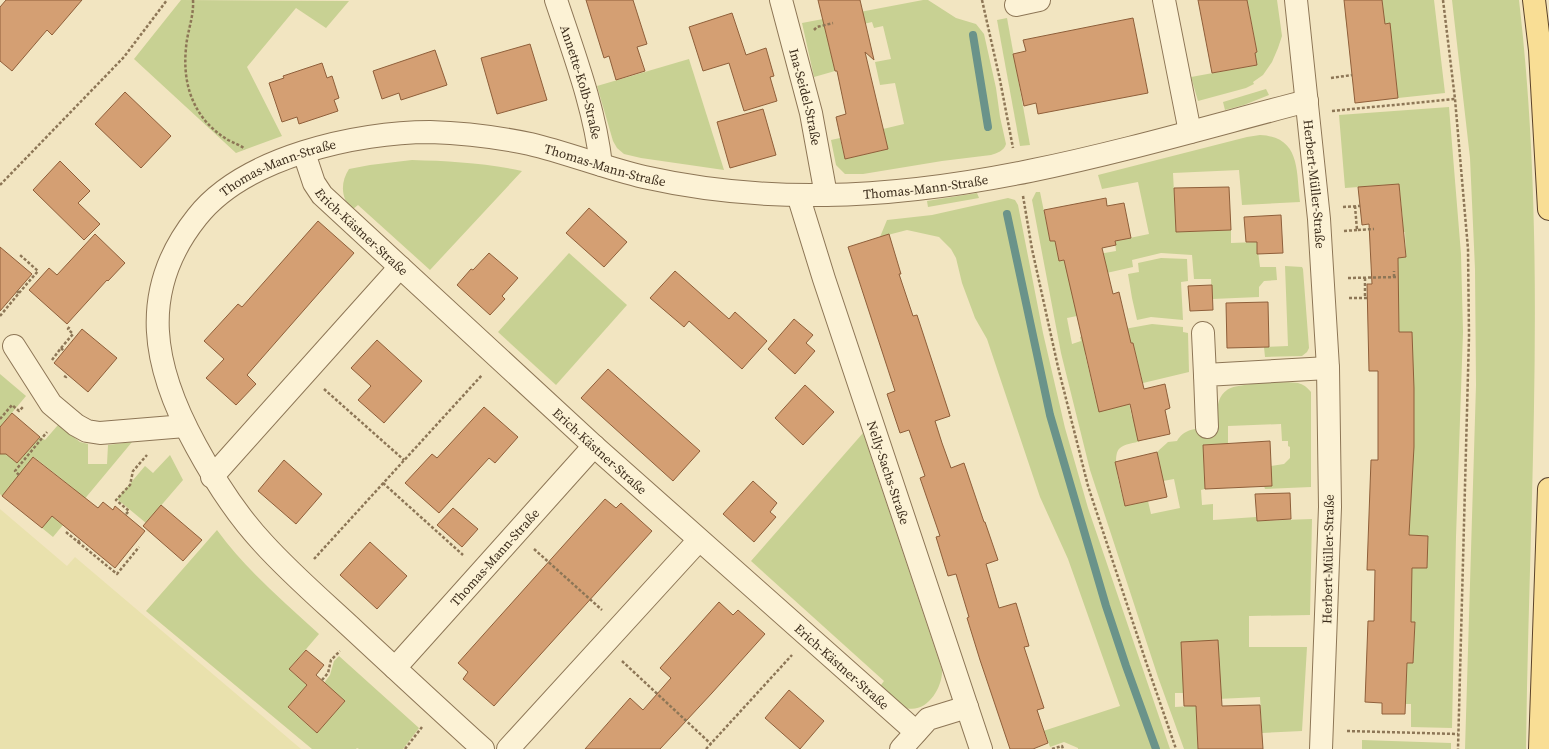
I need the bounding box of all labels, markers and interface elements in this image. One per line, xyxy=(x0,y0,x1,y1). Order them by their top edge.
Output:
street label: Annette-Kolb-Straße xyxy=(557,23,606,141)
street label: Ina-Seidel-Straße xyxy=(786,46,825,147)
street label: Herbert-Müller-Straße xyxy=(1300,119,1329,249)
street label: Thomas-Mann-Straße xyxy=(216,135,338,200)
street label: Thomas-Mann-Straße xyxy=(542,140,668,190)
street label: Thomas-Mann-Straße xyxy=(863,170,990,202)
street label: Erich-Kästner-Straße xyxy=(311,185,412,279)
street label: Erich-Kästner-Straße xyxy=(549,404,651,498)
street label: Nelly-Sachs-Straße xyxy=(863,419,914,527)
street label: Herbert-Müller-Straße xyxy=(1318,494,1338,624)
street label: Thomas-Mann-Straße xyxy=(446,504,543,610)
street label: Erich-Kästner-Straße xyxy=(791,620,893,713)

